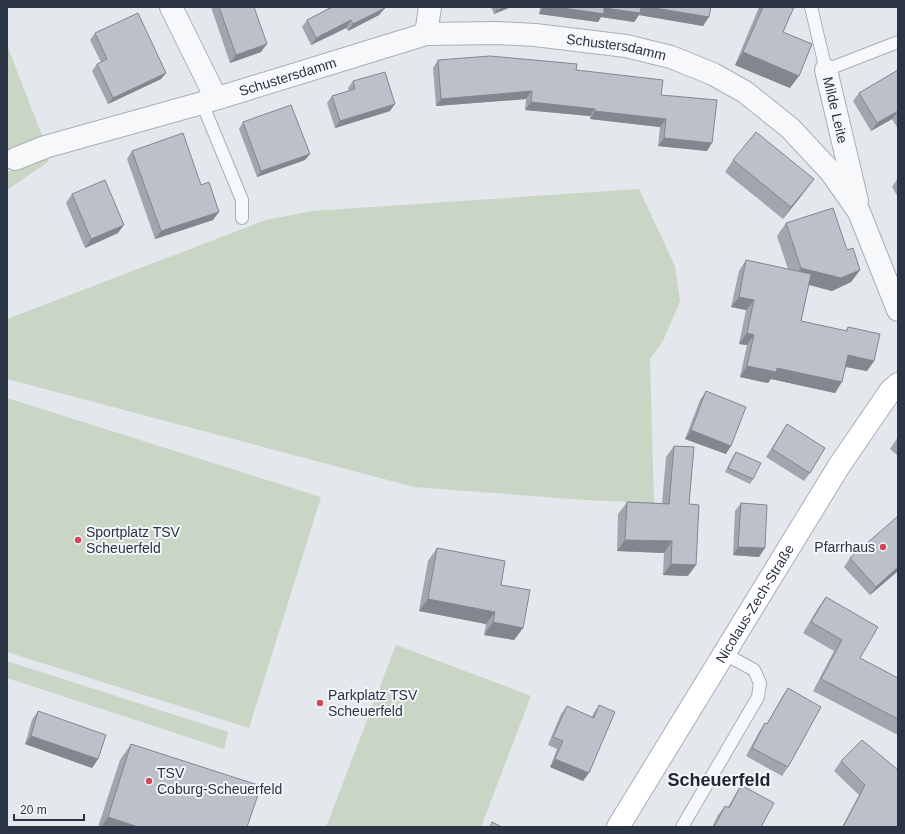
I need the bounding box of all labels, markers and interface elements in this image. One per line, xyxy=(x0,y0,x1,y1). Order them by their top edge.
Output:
street label: Schustersdamm xyxy=(565,31,668,64)
street label: Schustersdamm xyxy=(237,54,338,99)
street label: Milde Leite xyxy=(820,75,851,145)
place label: Sportplatz TSV Scheuerfeld xyxy=(86,524,181,556)
marker: Sportplatz TSV Scheuerfeld xyxy=(73,535,83,545)
place label: Pfarrhaus xyxy=(814,539,875,555)
street label: Nicolaus-Zech-Straße xyxy=(712,541,797,666)
marker: Pfarrhaus xyxy=(878,542,888,552)
place label: Parkplatz TSV Scheuerfeld xyxy=(328,687,418,719)
marker: Parkplatz TSV Scheuerfeld xyxy=(315,698,325,708)
place label: TSV Coburg-Scheuerfeld xyxy=(157,765,282,797)
district label: Scheuerfeld xyxy=(667,770,771,790)
marker: TSV Coburg-Scheuerfeld xyxy=(144,776,154,786)
scale bar xyxy=(14,796,84,822)
text: 20 m xyxy=(20,803,47,817)

